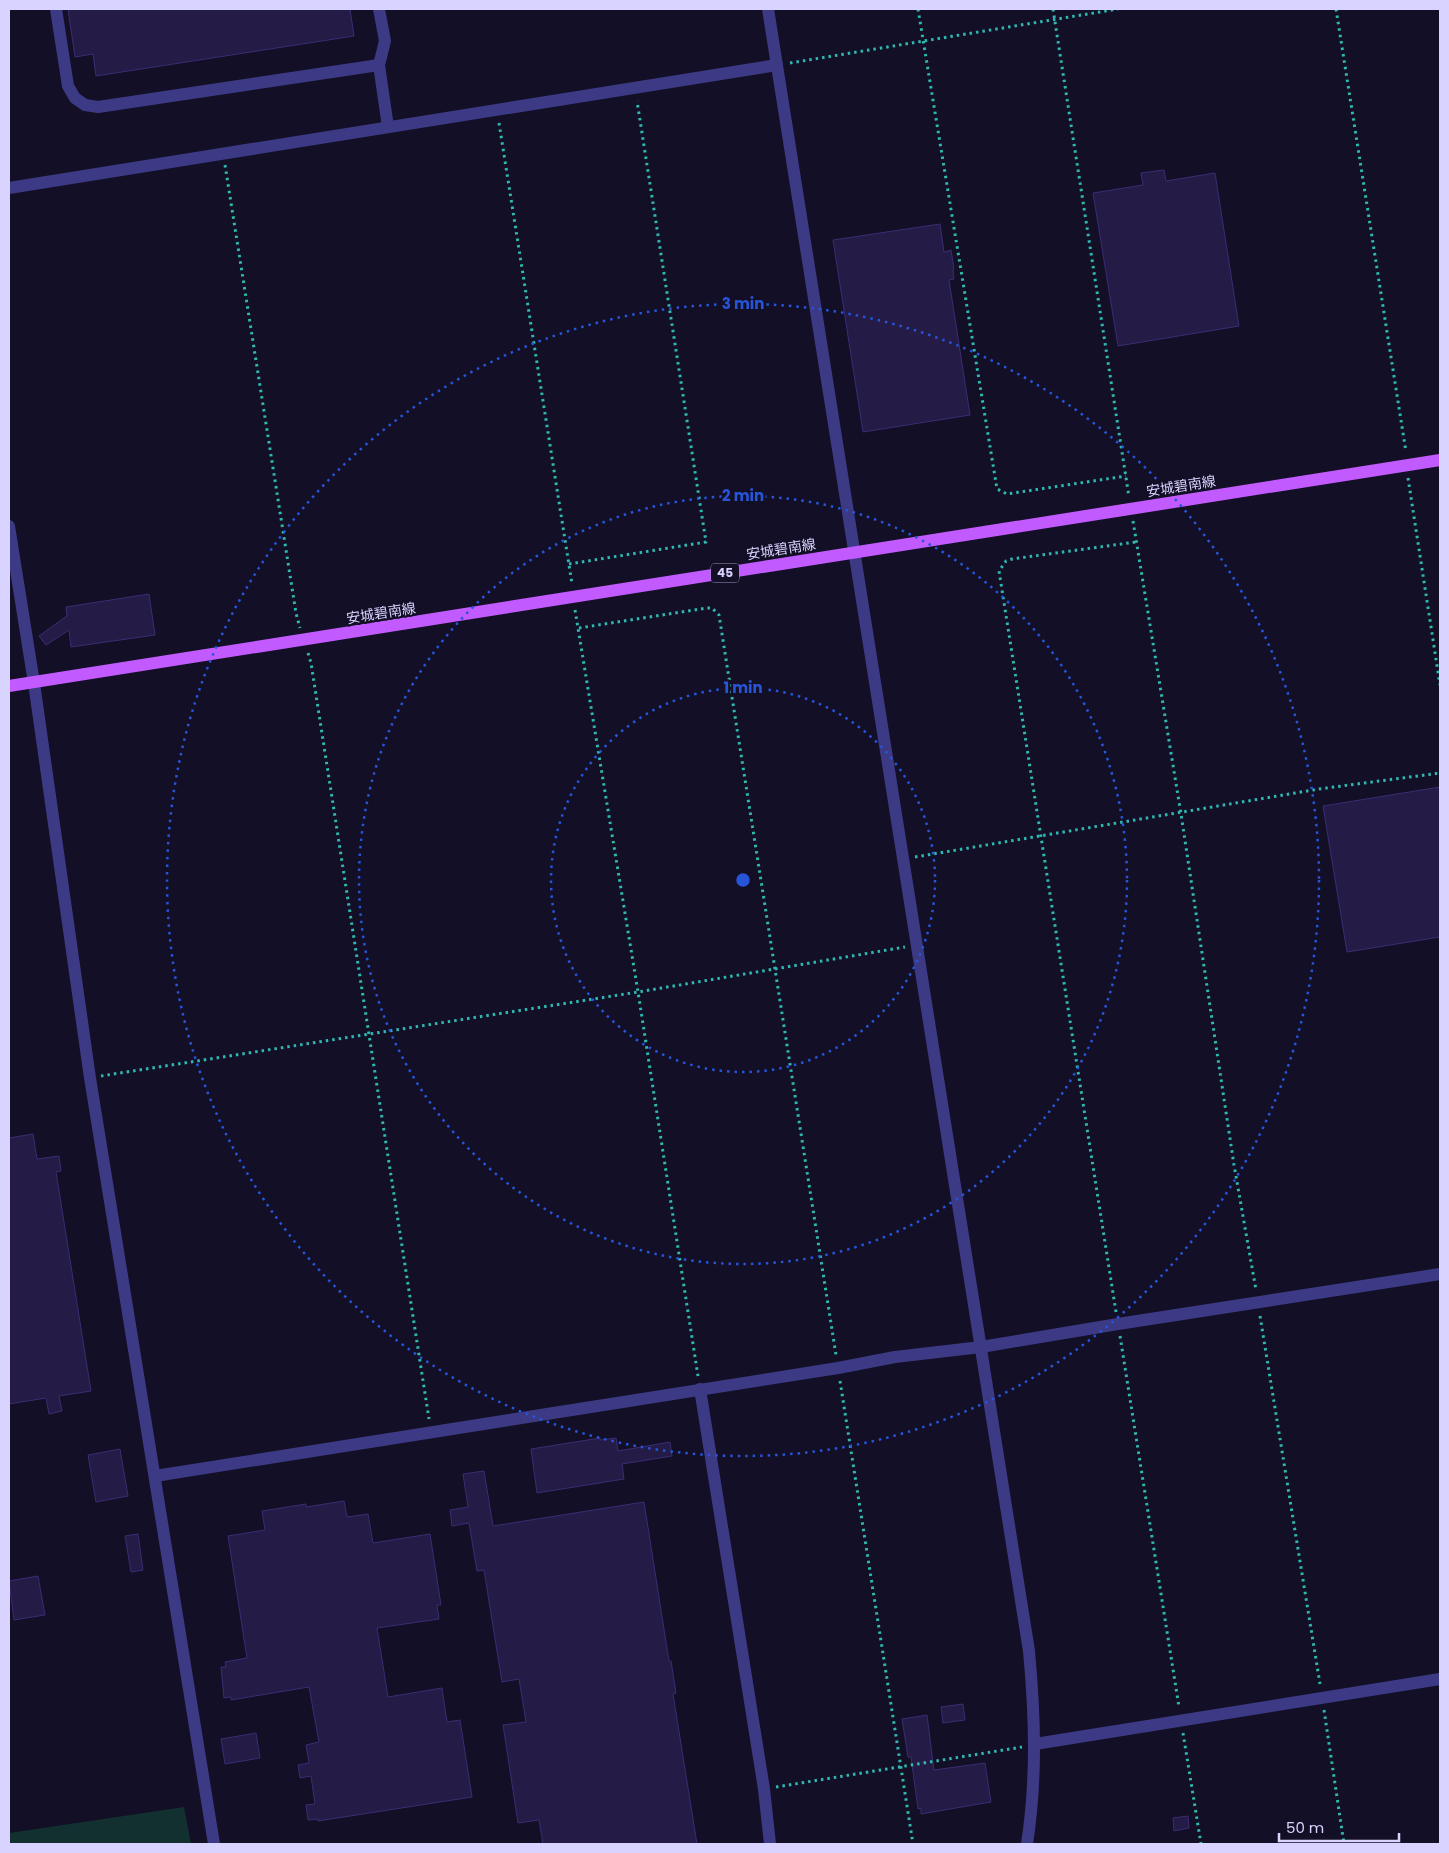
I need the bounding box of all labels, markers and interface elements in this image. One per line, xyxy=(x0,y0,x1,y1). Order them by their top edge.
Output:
text: 3 min xyxy=(722,293,764,314)
street label: 安城碧南線 xyxy=(1145,471,1217,501)
text: 2 min xyxy=(722,485,764,506)
street label: 安城碧南線 xyxy=(745,534,817,564)
road number: 45 xyxy=(711,564,739,582)
street label: 安城碧南線 xyxy=(345,598,417,628)
text: 1 min xyxy=(723,677,763,698)
centre of rings xyxy=(734,871,752,889)
scale bar xyxy=(1279,1810,1399,1842)
text: 50 m xyxy=(1286,1817,1324,1838)

